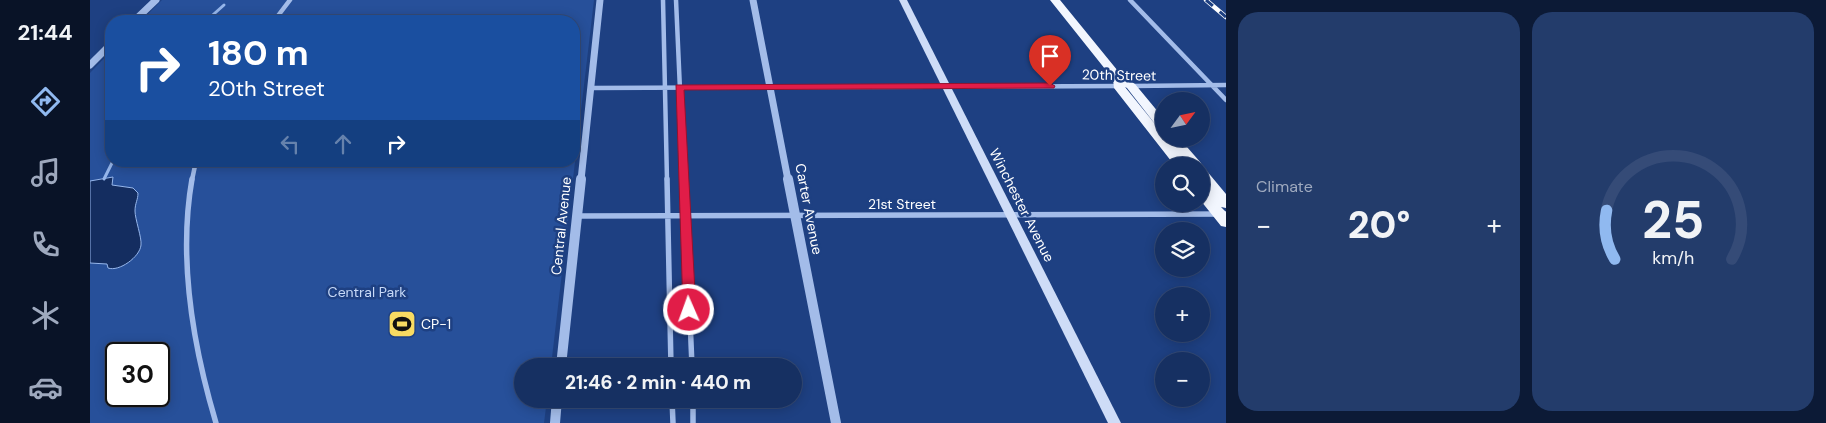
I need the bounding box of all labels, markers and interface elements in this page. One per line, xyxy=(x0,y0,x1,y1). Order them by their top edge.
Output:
text: 21:44 xyxy=(18,18,72,47)
text: 180 m xyxy=(208,30,309,76)
icon: right xyxy=(125,35,190,100)
pin xyxy=(1029,35,1071,86)
icon: arrive xyxy=(1036,42,1064,70)
street label: 20th Street xyxy=(1082,65,1156,85)
text: 20th Street xyxy=(208,74,325,103)
icon: directions xyxy=(28,84,63,119)
north arrow xyxy=(1155,92,1210,148)
map controls xyxy=(1155,92,1210,407)
icon: left xyxy=(276,130,304,158)
icon: ahead xyxy=(329,130,357,158)
icon: right xyxy=(382,130,410,158)
street label: Winchester Avenue xyxy=(986,145,1059,265)
icon: music xyxy=(28,155,63,190)
button: search xyxy=(1155,157,1210,212)
street label: Carter Avenue xyxy=(791,162,827,256)
street label: Central Avenue xyxy=(547,176,575,276)
text: Climate xyxy=(1256,176,1313,197)
text: 25 xyxy=(1642,186,1704,254)
street label: 21st Street xyxy=(868,195,936,213)
text: 20° xyxy=(1348,200,1410,250)
text: − xyxy=(1256,207,1271,244)
text: + xyxy=(1487,207,1502,244)
button: layers xyxy=(1155,222,1210,277)
icon: phone xyxy=(28,227,63,262)
text: km/h xyxy=(1652,246,1694,270)
park label: Central Park xyxy=(328,283,406,301)
position arrow xyxy=(662,283,714,335)
button: + xyxy=(1155,287,1210,342)
icon: climate xyxy=(28,298,63,333)
sports icon: CP-1 xyxy=(387,309,417,339)
place label: CP-1 xyxy=(421,315,451,333)
speed limit sign: 30 xyxy=(105,342,170,407)
button: − xyxy=(1155,352,1210,407)
icon: car xyxy=(28,370,63,405)
text: 21:46 · 2 min · 440 m xyxy=(565,370,751,395)

